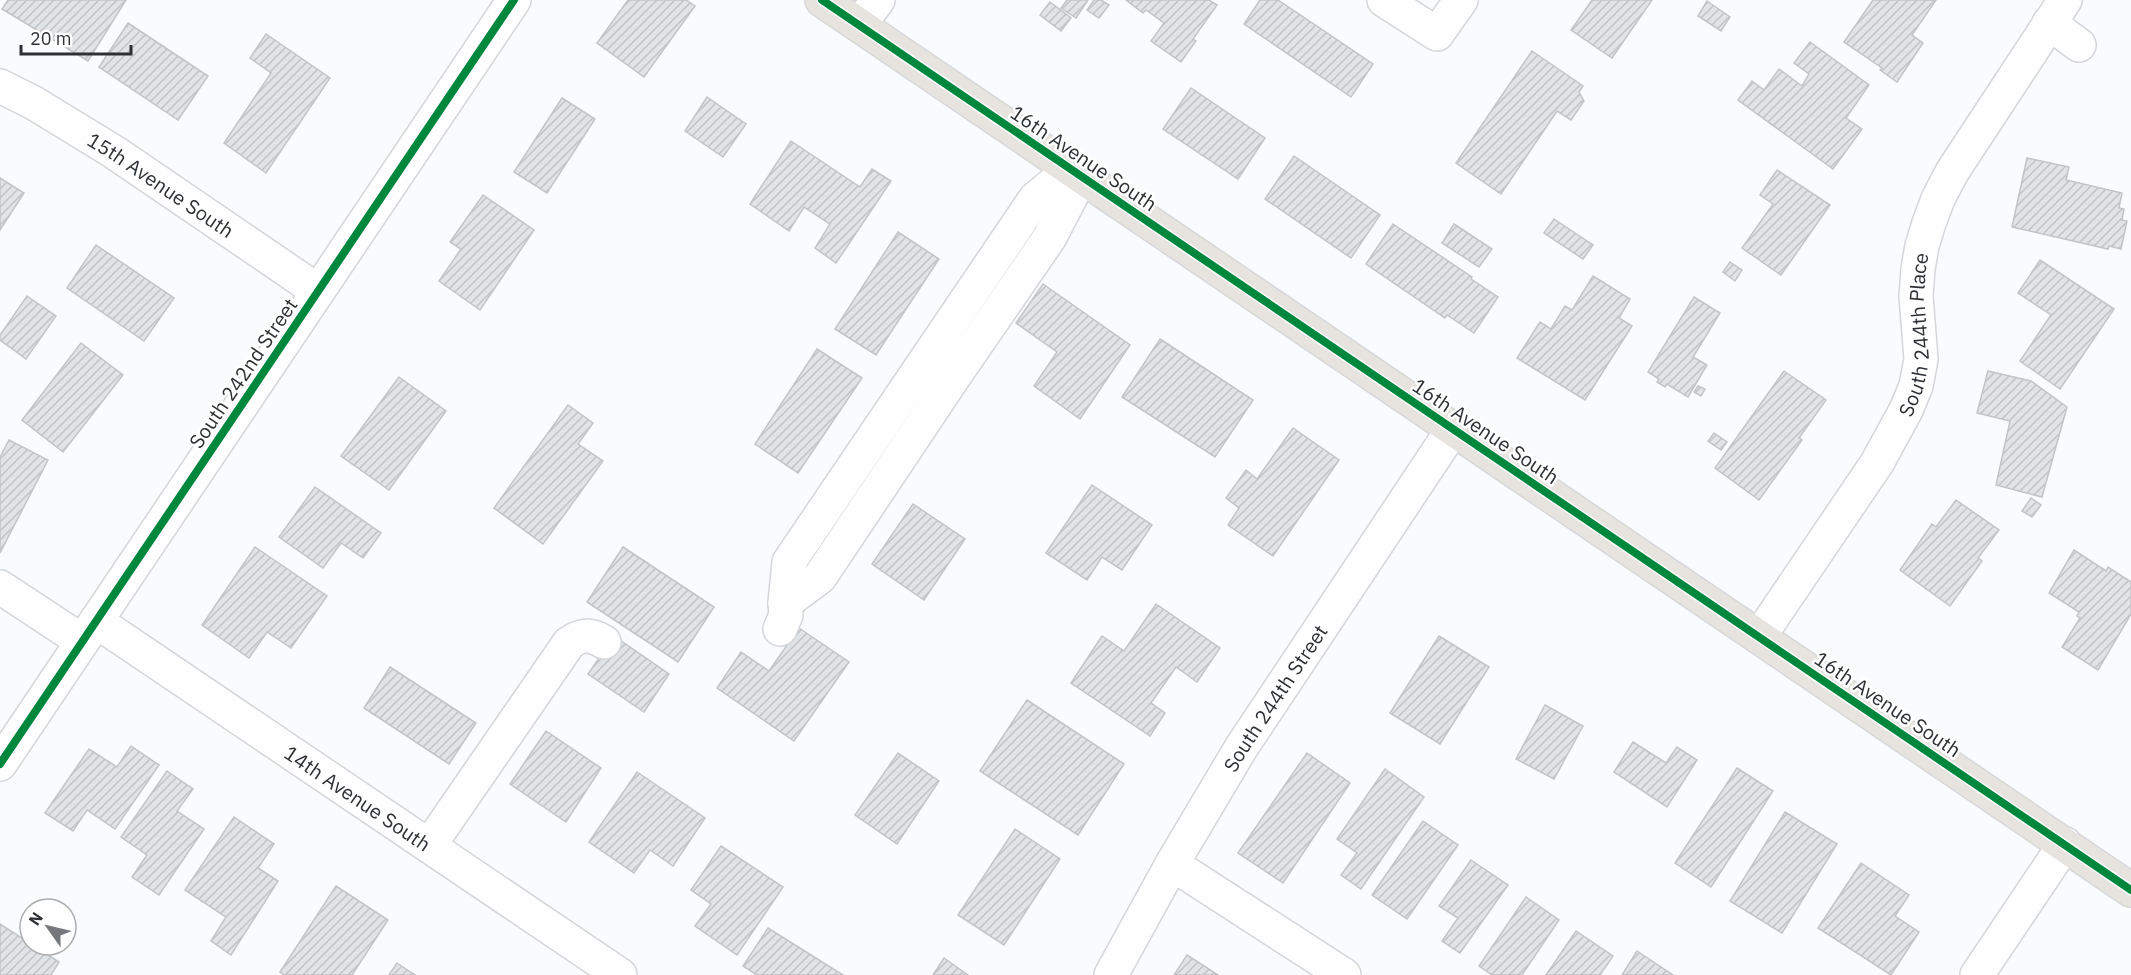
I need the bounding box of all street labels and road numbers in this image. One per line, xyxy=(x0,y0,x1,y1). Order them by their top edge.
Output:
street label: 16th Avenue South xyxy=(1005,99,1163,217)
street label: 15th Avenue South xyxy=(83,126,240,244)
street label: South 244th Place xyxy=(1891,250,1935,420)
street label: South 242nd Street xyxy=(183,293,303,453)
street label: 16th Avenue South xyxy=(1407,372,1565,490)
street label: South 244th Street xyxy=(1216,619,1333,777)
street label: 16th Avenue South xyxy=(1809,645,1967,763)
street label: 14th Avenue South xyxy=(279,739,436,857)

